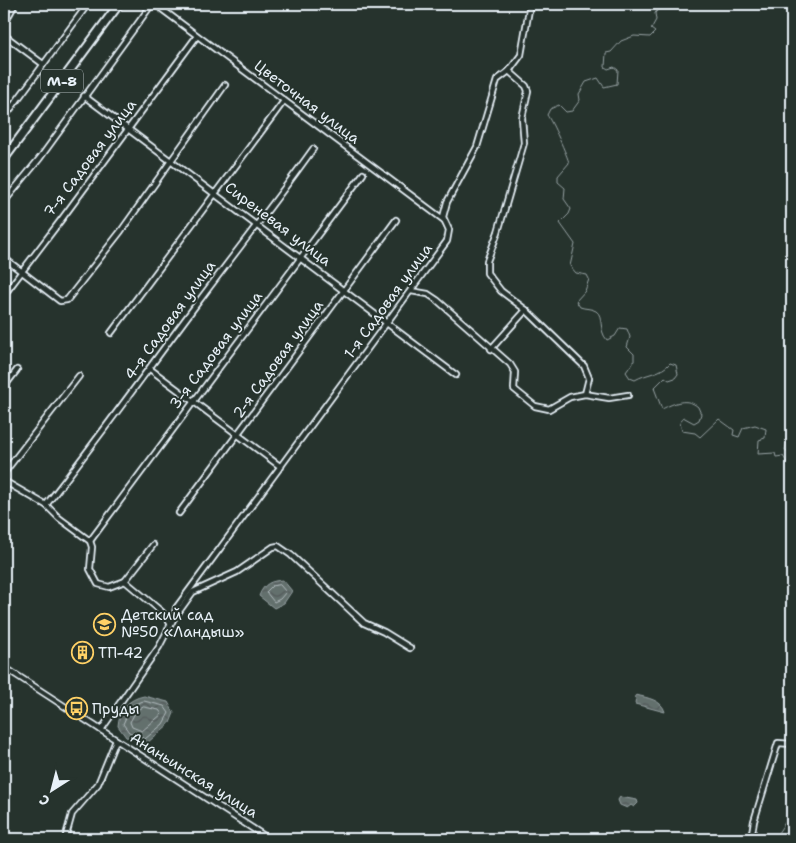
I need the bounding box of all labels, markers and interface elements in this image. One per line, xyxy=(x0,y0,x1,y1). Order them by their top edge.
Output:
street label: Цветочная улица xyxy=(250,56,365,149)
road number: М-8 xyxy=(41,70,83,92)
street label: 7-я Садовая улица xyxy=(39,95,141,221)
street label: Сиреневая улица xyxy=(221,177,336,271)
street label: 1-я Садовая улица xyxy=(339,239,437,363)
street label: 4-я Садовая улица xyxy=(120,256,220,384)
street label: 3-я Садовая улица xyxy=(165,287,267,413)
street label: 2-я Садовая улица xyxy=(228,295,328,422)
place label: Детский сад №50 «Ландыш» xyxy=(121,605,244,642)
school or university icon: Детский сад №50 «Ландыш» xyxy=(93,612,117,636)
building icon: ТП-42 xyxy=(70,641,94,665)
place label: ТП-42 xyxy=(98,643,143,663)
bus stop icon: Пруды xyxy=(64,697,88,721)
place label: Пруды xyxy=(92,699,139,719)
street label: Ананьинская улица xyxy=(126,728,262,823)
north arrow xyxy=(28,766,78,816)
text: С xyxy=(36,791,53,810)

